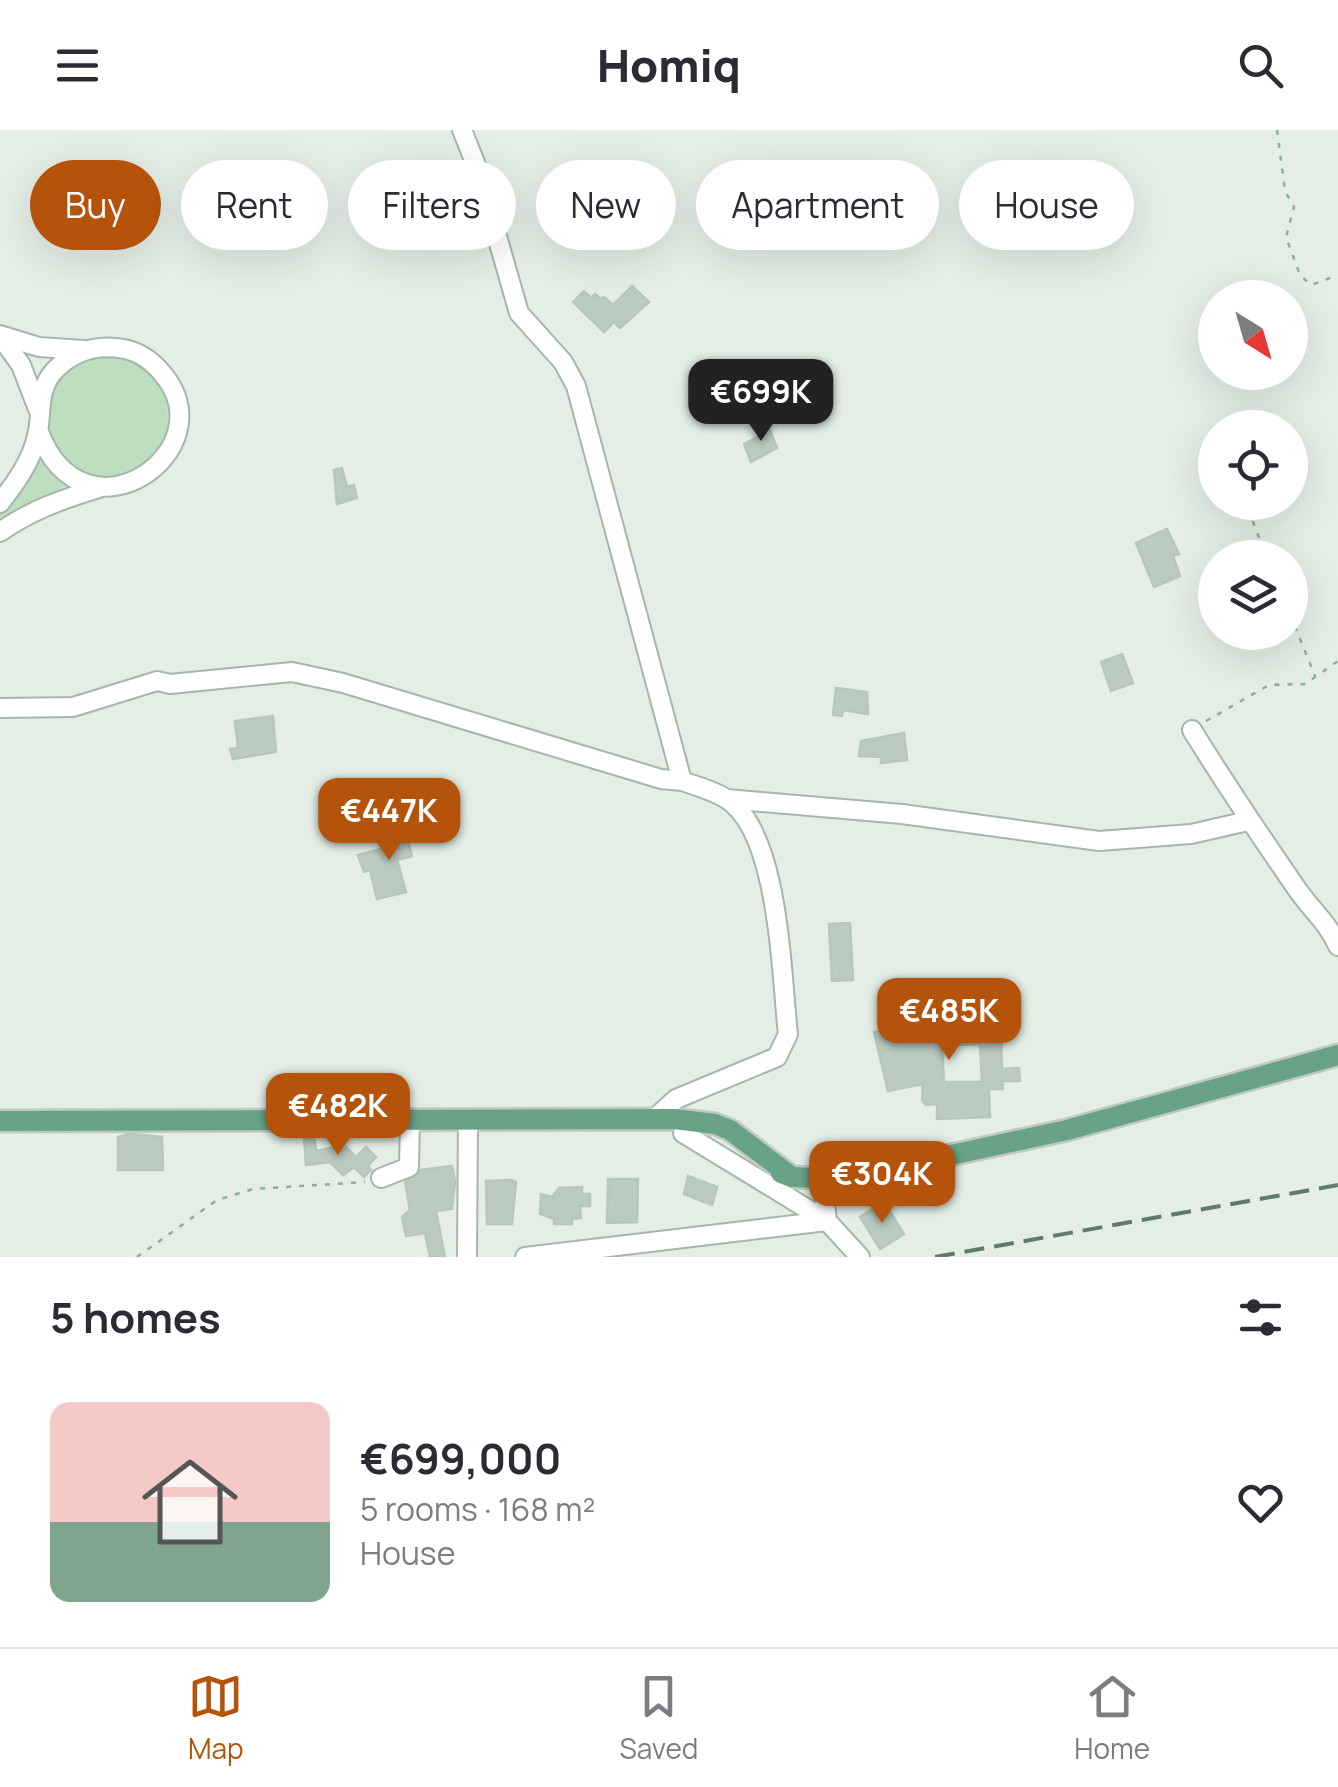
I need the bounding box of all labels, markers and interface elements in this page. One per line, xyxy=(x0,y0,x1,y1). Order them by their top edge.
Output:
text: Homiq xyxy=(597,34,741,96)
icon: menu xyxy=(50,38,105,93)
icon: search xyxy=(1233,38,1288,93)
chip: Buy xyxy=(30,160,161,250)
chip: Rent xyxy=(181,160,328,250)
chip: Filters xyxy=(348,160,516,250)
chip: New xyxy=(536,160,676,250)
chip: Apartment xyxy=(696,160,939,250)
chip: House xyxy=(959,160,1134,250)
north arrow xyxy=(1198,280,1308,390)
map controls xyxy=(1198,280,1308,650)
pin: €699K xyxy=(691,359,831,444)
text: €699K xyxy=(710,369,812,413)
button: locate xyxy=(1198,410,1308,520)
button: layers xyxy=(1198,540,1308,650)
pin: €447K xyxy=(319,778,459,863)
text: €447K xyxy=(340,788,438,832)
pin: €485K xyxy=(879,978,1019,1063)
text: €485K xyxy=(899,988,999,1032)
pin: €482K xyxy=(268,1073,408,1158)
text: €482K xyxy=(288,1083,388,1127)
pin: €304K xyxy=(812,1141,952,1226)
text: €304K xyxy=(831,1151,933,1195)
text: 5 homes xyxy=(50,1288,221,1346)
icon: filters xyxy=(1233,1290,1288,1345)
text: €699,000 xyxy=(360,1429,561,1487)
icon: home xyxy=(130,1442,250,1562)
icon: heart xyxy=(1233,1475,1288,1530)
text: 5 rooms · 168 m² xyxy=(360,1487,595,1531)
text: House xyxy=(360,1531,455,1575)
tab: Map xyxy=(188,1669,244,1767)
tab: Saved xyxy=(620,1669,698,1767)
tab: Home xyxy=(1074,1669,1150,1767)

